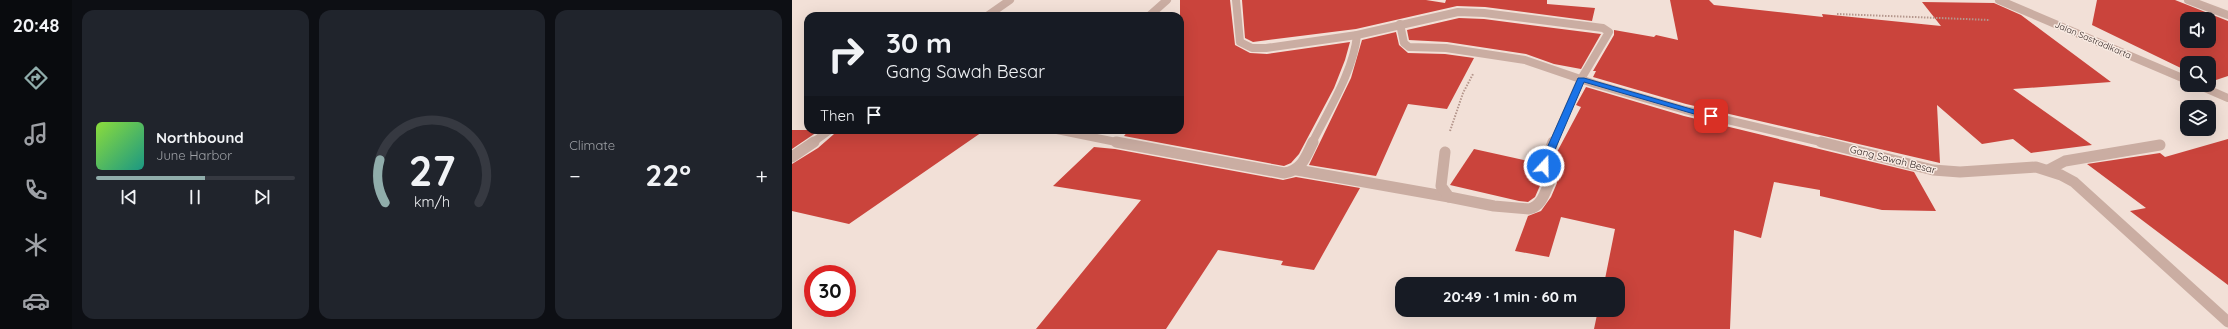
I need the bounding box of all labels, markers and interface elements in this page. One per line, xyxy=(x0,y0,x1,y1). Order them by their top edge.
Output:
map controls xyxy=(2180,12,2216,136)
button: sound xyxy=(2180,12,2216,48)
text: 20:48 xyxy=(13,14,59,37)
street label: Jalan Sastradikarta xyxy=(2053,18,2133,61)
text: 30 m xyxy=(886,25,952,60)
icon: right xyxy=(820,28,872,80)
button: search xyxy=(2180,56,2216,92)
text: Gang Sawah Besar xyxy=(886,60,1045,83)
icon: directions xyxy=(22,64,50,92)
pin xyxy=(1694,99,1728,133)
button: layers xyxy=(2180,100,2216,136)
icon: arrive xyxy=(863,104,885,126)
icon: arrive xyxy=(1700,105,1722,127)
text: Then xyxy=(820,106,855,125)
icon: music xyxy=(22,120,50,148)
text: Northbound xyxy=(156,128,244,147)
text: Climate xyxy=(569,137,615,153)
street label: Gang Sawah Besar xyxy=(1848,142,1937,177)
text: 27 xyxy=(409,143,455,195)
position arrow xyxy=(1523,145,1565,187)
text: June Harbor xyxy=(156,147,232,163)
text: 22° xyxy=(645,156,691,194)
text: − xyxy=(569,162,581,190)
text: + xyxy=(756,162,768,190)
icon: phone xyxy=(22,176,50,204)
icon: previous xyxy=(118,186,140,208)
icon: pause xyxy=(184,186,206,208)
icon: next xyxy=(251,186,273,208)
text: km/h xyxy=(414,192,450,210)
icon: climate xyxy=(22,231,50,259)
speed limit sign: 30 xyxy=(804,265,856,317)
icon: car xyxy=(22,287,50,315)
text: 20:49 · 1 min · 60 m xyxy=(1443,287,1577,306)

